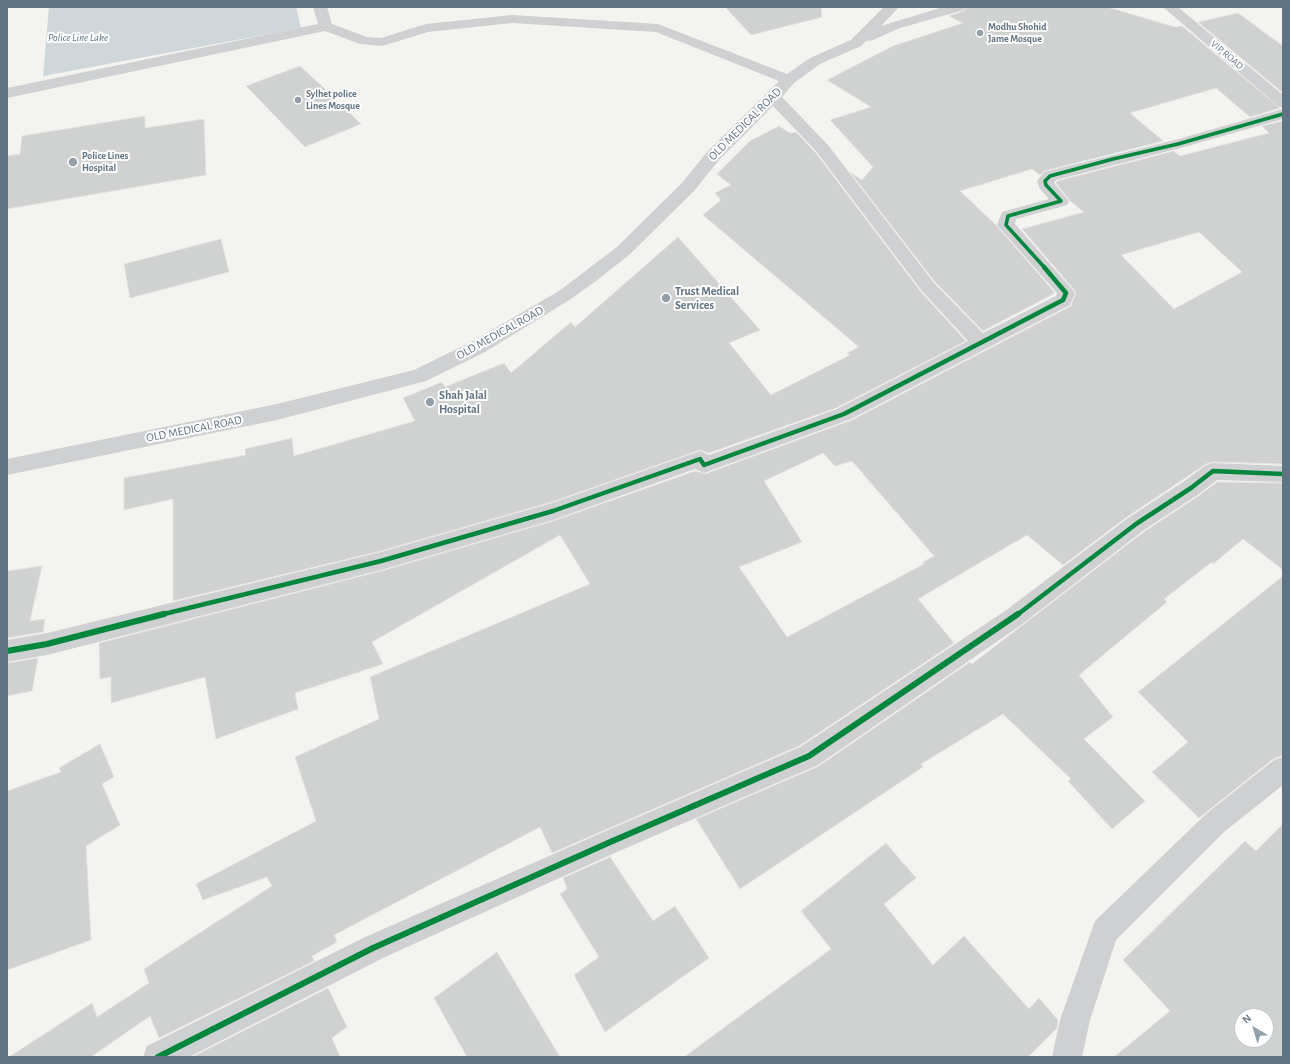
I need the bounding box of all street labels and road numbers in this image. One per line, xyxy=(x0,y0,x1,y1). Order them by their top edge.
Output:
street label: VIP ROAD xyxy=(1208,38,1246,72)
street label: OLD MEDICAL ROAD xyxy=(706,85,784,163)
street label: OLD MEDICAL ROAD xyxy=(454,303,546,363)
street label: OLD MEDICAL ROAD xyxy=(145,413,243,445)

